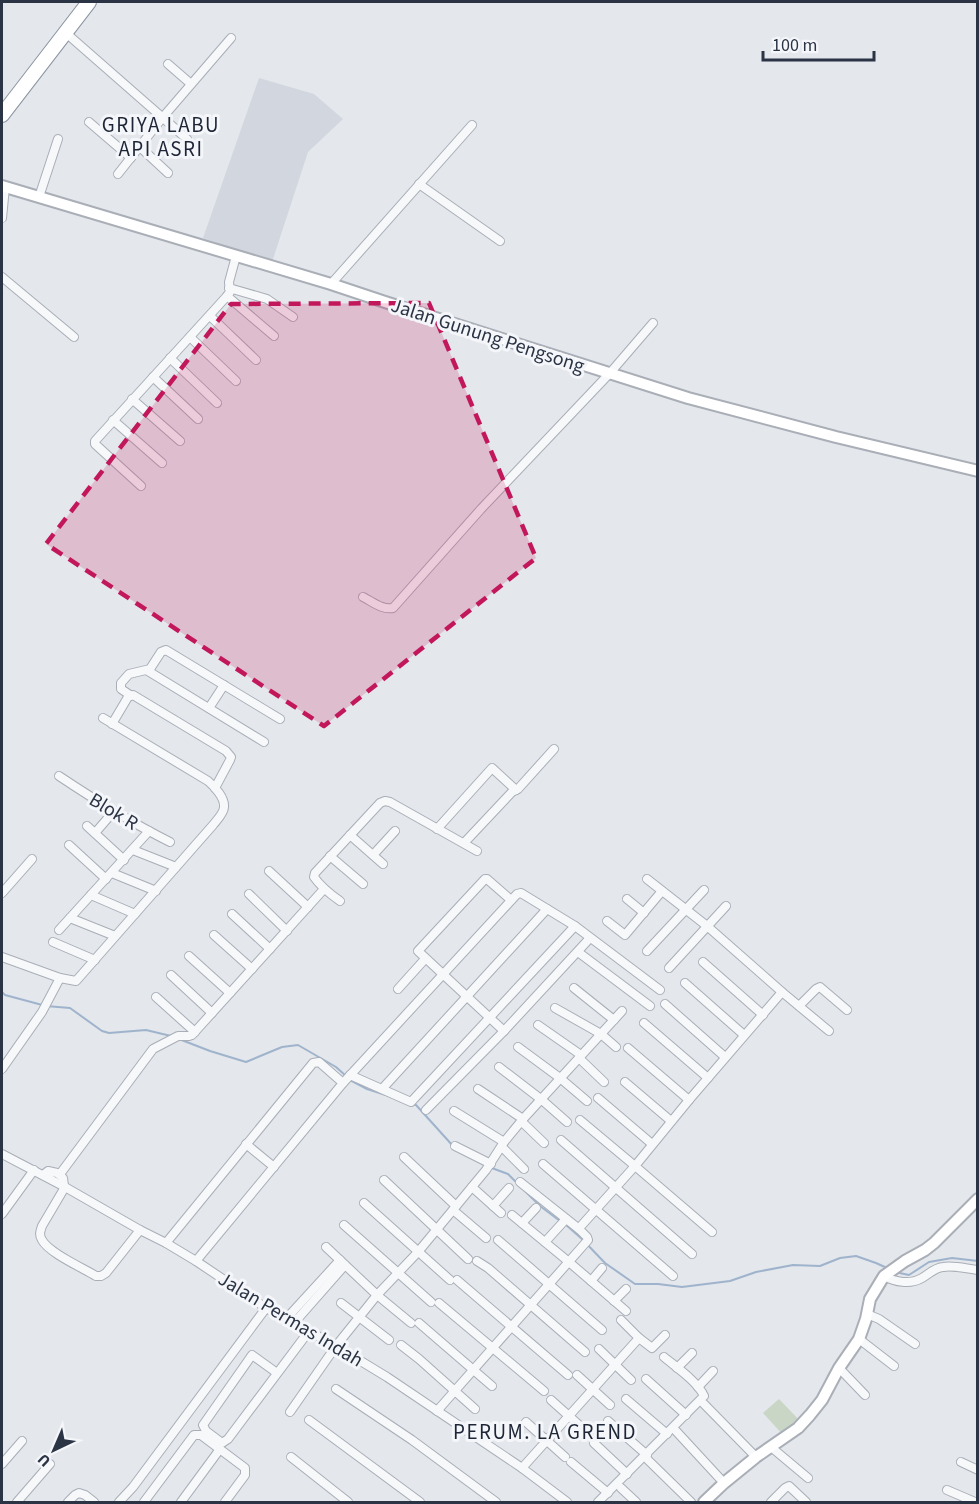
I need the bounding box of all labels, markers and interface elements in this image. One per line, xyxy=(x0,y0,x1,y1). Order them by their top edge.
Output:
scale bar xyxy=(763,24,874,62)
text: 100 m xyxy=(772,33,817,58)
district label: GRIYA LABU API ASRI xyxy=(102,110,220,164)
street label: Jalan Gunung Pengsong xyxy=(387,291,588,380)
street label: Blok R xyxy=(84,786,143,838)
street label: Jalan Permas Indah xyxy=(213,1265,368,1374)
district label: PERUM. LA GREND xyxy=(453,1417,637,1447)
north arrow xyxy=(24,1420,84,1480)
text: U xyxy=(33,1448,56,1472)

